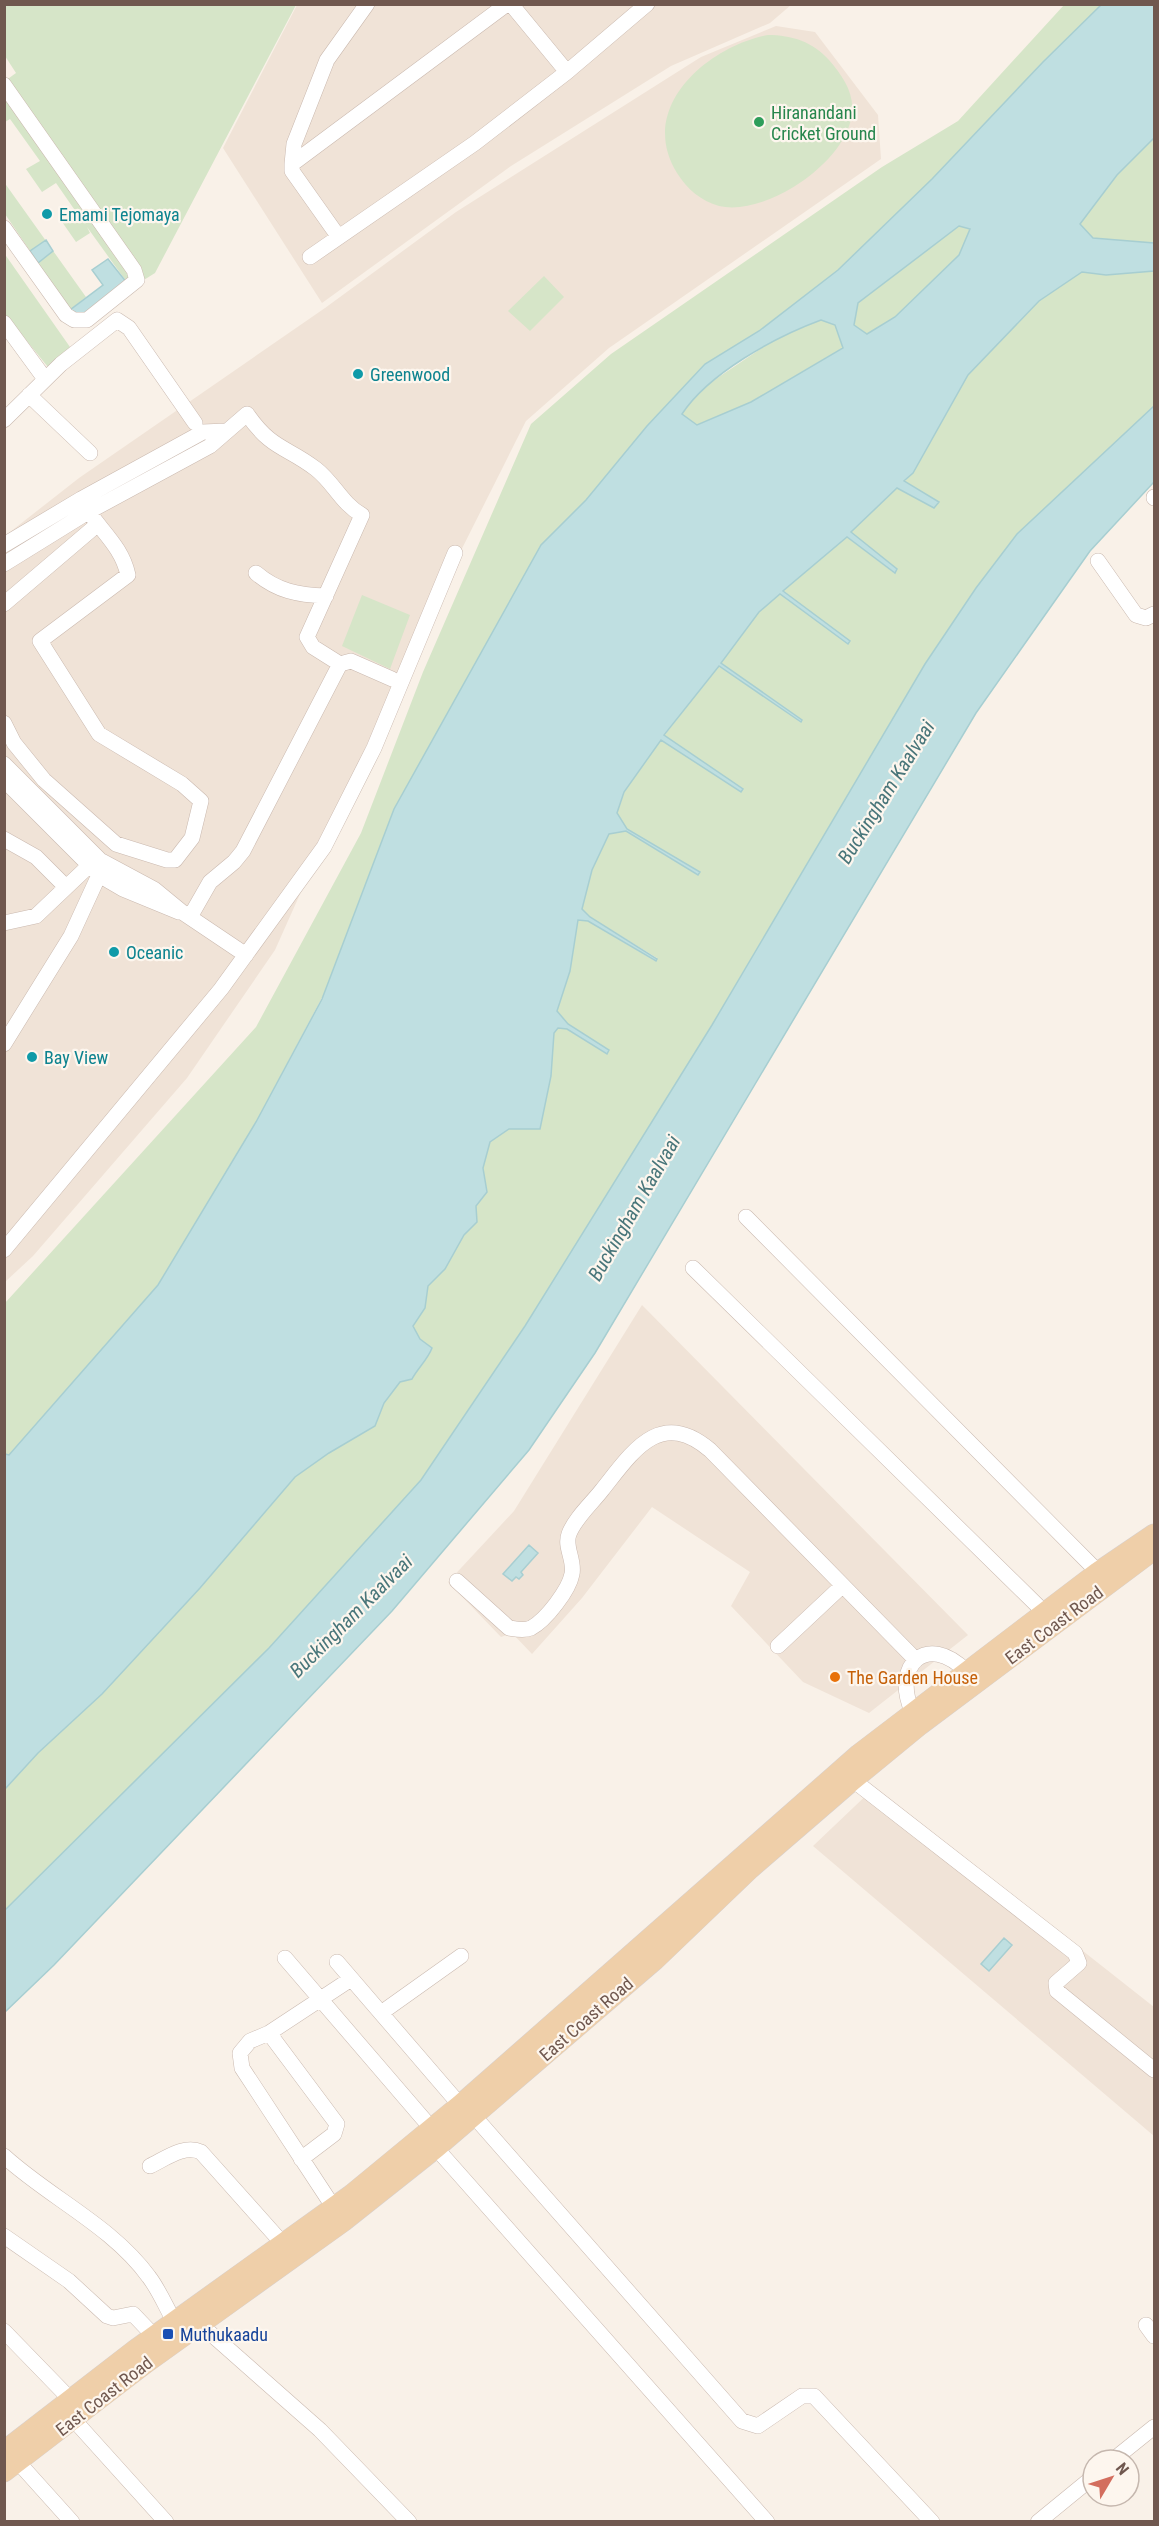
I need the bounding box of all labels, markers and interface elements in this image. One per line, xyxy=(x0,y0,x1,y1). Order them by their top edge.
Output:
place label: Hiranandani Cricket Ground xyxy=(771,102,876,144)
marker: Hiranandani Cricket Ground xyxy=(752,115,766,129)
place label: Emami Tejomaya xyxy=(59,204,180,225)
marker: Emami Tejomaya xyxy=(40,207,54,221)
place label: Greenwood xyxy=(370,364,450,385)
marker: Greenwood xyxy=(351,367,365,381)
water label: Buckingham Kaalvaai xyxy=(832,716,940,868)
place label: Oceanic xyxy=(126,942,183,963)
marker: Oceanic xyxy=(107,945,121,959)
place label: Bay View xyxy=(44,1047,109,1068)
marker: Bay View xyxy=(25,1050,39,1064)
water label: Buckingham Kaalvaai xyxy=(583,1131,686,1285)
water label: Buckingham Kaalvaai xyxy=(285,1549,418,1682)
street label: East Coast Road xyxy=(1001,1581,1107,1669)
place label: The Garden House xyxy=(847,1667,978,1688)
marker: The Garden House xyxy=(828,1670,842,1684)
street label: East Coast Road xyxy=(535,1973,637,2065)
place label: Muthukaadu xyxy=(180,2324,268,2345)
marker: Muthukaadu xyxy=(161,2327,175,2341)
street label: East Coast Road xyxy=(51,2352,157,2440)
north arrow xyxy=(1081,2448,1141,2508)
text: N xyxy=(1112,2459,1133,2479)

